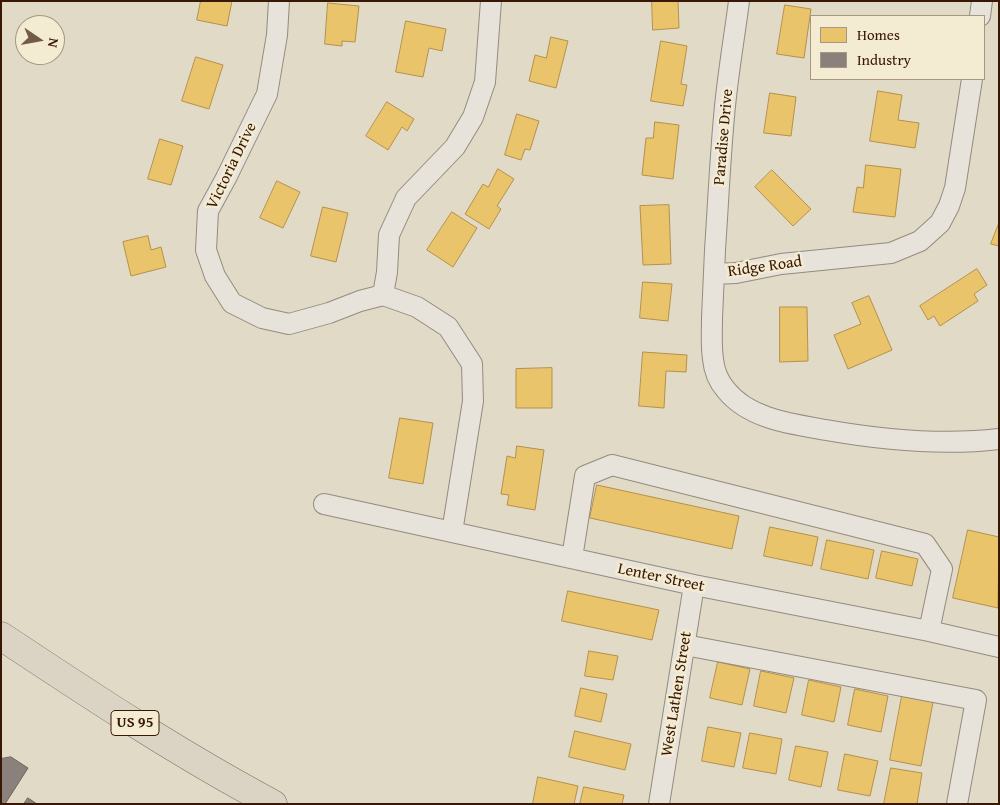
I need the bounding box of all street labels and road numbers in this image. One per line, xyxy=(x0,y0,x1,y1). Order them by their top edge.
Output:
street label: Paradise Drive xyxy=(710,88,738,186)
street label: Victoria Drive xyxy=(203,120,261,212)
street label: Ridge Road xyxy=(727,252,803,282)
street label: Lenter Street xyxy=(616,559,706,597)
street label: West Lathen Street xyxy=(658,630,696,758)
road number: US 95 xyxy=(111,710,159,736)

